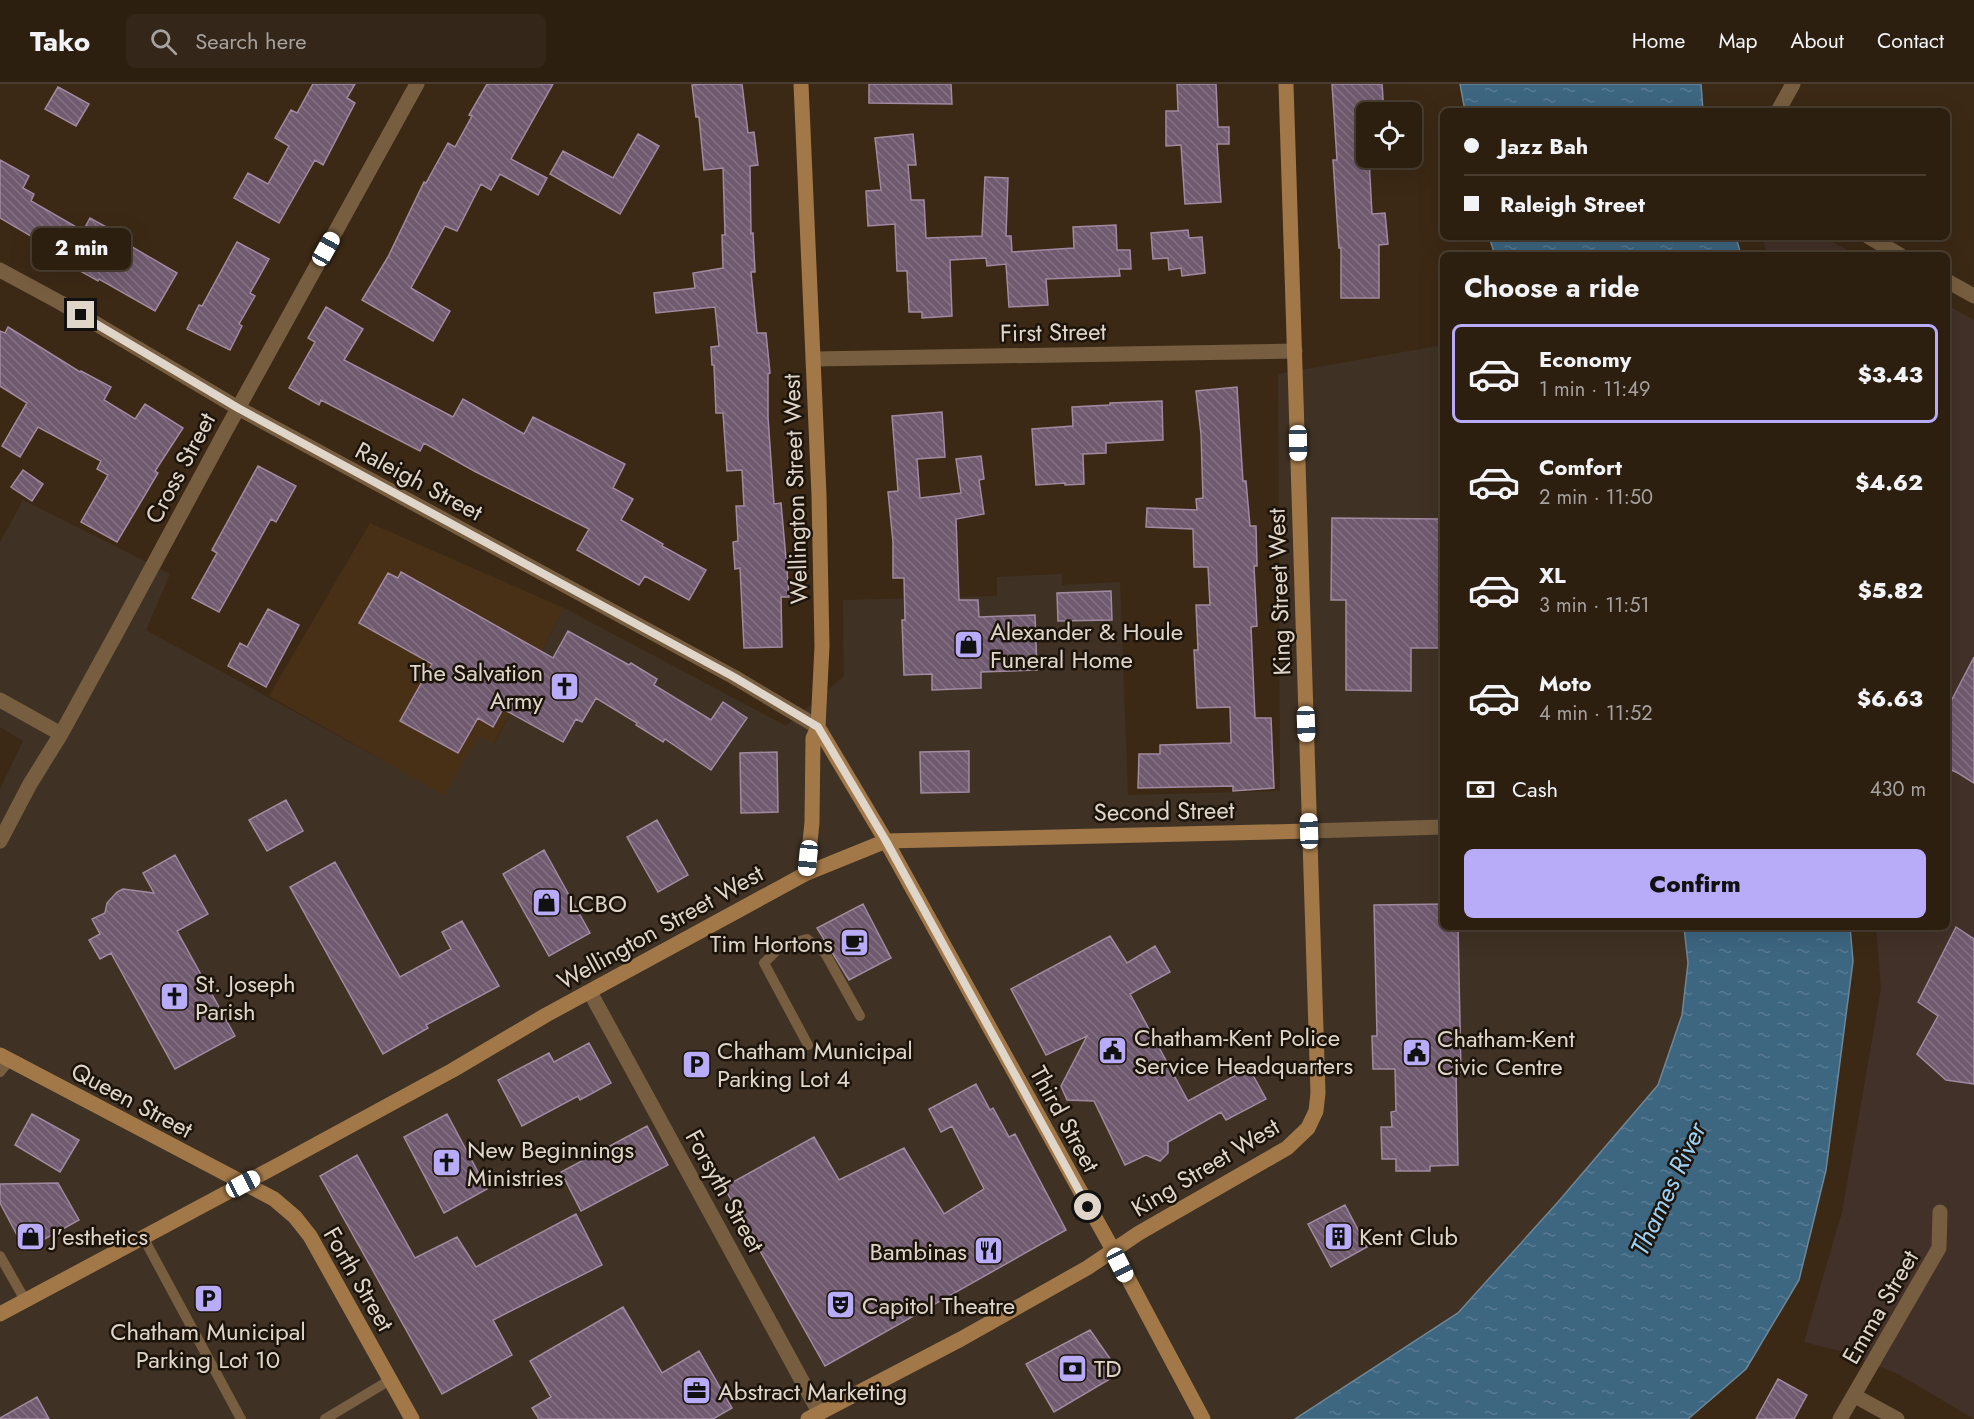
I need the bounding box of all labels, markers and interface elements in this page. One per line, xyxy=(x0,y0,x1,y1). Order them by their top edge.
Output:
search box xyxy=(126,14,546,68)
text: Tako xyxy=(30,21,90,62)
icon: search xyxy=(147,25,180,58)
text: Search here xyxy=(195,25,307,57)
text: Home xyxy=(1632,26,1685,56)
text: Map xyxy=(1718,26,1758,56)
text: About xyxy=(1791,26,1844,56)
text: Contact xyxy=(1877,26,1944,56)
map controls xyxy=(1356,102,1422,168)
button: locate xyxy=(1356,102,1422,168)
text: Jazz Bah xyxy=(1500,130,1588,162)
text: Raleigh Street xyxy=(1500,188,1645,220)
callout: 2 min xyxy=(32,228,130,270)
car xyxy=(309,229,343,269)
text: 2 min xyxy=(55,234,108,263)
text: Choose a ride xyxy=(1464,268,1639,307)
route end xyxy=(67,301,94,328)
street label: First Street xyxy=(1000,314,1107,350)
text: Economy xyxy=(1539,343,1631,375)
icon: car xyxy=(1467,347,1521,401)
text: $3.43 xyxy=(1858,358,1923,390)
street label: Wellington Street West xyxy=(773,373,817,605)
text: 1 min · 11:49 xyxy=(1539,375,1650,404)
street label: Cross Street xyxy=(136,406,224,530)
car xyxy=(1289,425,1307,461)
street label: Raleigh Street xyxy=(349,433,489,529)
text: Comfort xyxy=(1539,451,1622,483)
icon: car xyxy=(1467,455,1521,509)
text: $4.62 xyxy=(1855,466,1923,498)
text: 2 min · 11:50 xyxy=(1539,483,1653,512)
street label: King Street West xyxy=(1259,508,1299,676)
text: XL xyxy=(1539,559,1566,591)
icon: car xyxy=(1467,563,1521,617)
text: $5.82 xyxy=(1858,574,1923,606)
text: 3 min · 11:51 xyxy=(1539,591,1650,620)
place label: Alexander & Houle Funeral Home xyxy=(990,614,1183,677)
shop icon: Alexander & Houle Funeral Home xyxy=(953,629,985,661)
place label: The Salvation Army xyxy=(410,655,543,718)
text: Moto xyxy=(1539,667,1592,699)
church icon: The Salvation Army xyxy=(548,670,580,702)
icon: car xyxy=(1467,671,1521,725)
text: $6.63 xyxy=(1857,682,1923,714)
text: 4 min · 11:52 xyxy=(1539,699,1653,728)
car xyxy=(1296,706,1316,742)
icon: cash xyxy=(1464,773,1497,806)
text: Cash xyxy=(1512,773,1558,805)
text: 430 m xyxy=(1870,775,1926,804)
street label: Second Street xyxy=(1093,792,1235,830)
car xyxy=(1299,813,1319,849)
car xyxy=(797,839,819,877)
button: Confirm xyxy=(1464,849,1926,918)
street label: Wellington Street West xyxy=(551,856,769,998)
place label: LCBO xyxy=(568,886,627,921)
shop icon: LCBO xyxy=(531,887,563,919)
place label: Tim Hortons xyxy=(710,926,833,961)
cafe icon: Tim Hortons xyxy=(838,927,870,959)
place label: St. Joseph Parish xyxy=(195,966,296,1029)
church icon: St. Joseph Parish xyxy=(158,981,190,1013)
place label: Chatham-Kent Police Service Headquarters xyxy=(1134,1020,1353,1083)
place label: Chatham-Kent Civic Centre xyxy=(1437,1021,1575,1084)
place label: Chatham Municipal Parking Lot 4 xyxy=(717,1033,913,1096)
public building icon: Chatham-Kent Police Service Headquarters xyxy=(1097,1035,1129,1067)
public building icon: Chatham-Kent Civic Centre xyxy=(1400,1036,1432,1068)
parking icon: Chatham Municipal Parking Lot 4 xyxy=(680,1048,712,1080)
street label: Queen Street xyxy=(65,1053,199,1147)
street label: Third Street xyxy=(1021,1060,1109,1179)
street label: King Street West xyxy=(1124,1109,1286,1225)
water label: Thames River xyxy=(1621,1115,1716,1262)
street label: Forsyth Street xyxy=(677,1123,773,1259)
place label: New Beginnings Ministries xyxy=(467,1132,634,1195)
church icon: New Beginnings Ministries xyxy=(430,1147,462,1179)
car xyxy=(223,1168,263,1200)
route start xyxy=(1074,1193,1101,1220)
place label: J’esthetics xyxy=(48,1219,148,1254)
place label: Kent Club xyxy=(1359,1219,1458,1254)
shop icon: J’esthetics xyxy=(14,1220,46,1252)
street label: Forth Street xyxy=(315,1220,403,1338)
building icon: Kent Club xyxy=(1322,1220,1354,1252)
place label: Bambinas xyxy=(870,1234,967,1269)
restaurant icon: Bambinas xyxy=(972,1235,1004,1267)
street label: Emma Street xyxy=(1833,1243,1927,1371)
car xyxy=(1104,1245,1136,1285)
parking icon: Chatham Municipal Parking Lot 10 xyxy=(192,1282,224,1314)
place label: Capitol Theatre xyxy=(862,1288,1015,1323)
theatre icon: Capitol Theatre xyxy=(825,1289,857,1321)
place label: Chatham Municipal Parking Lot 10 xyxy=(110,1314,306,1377)
place label: TD xyxy=(1094,1351,1121,1386)
bank icon: TD xyxy=(1057,1352,1089,1384)
place label: Abstract Marketing xyxy=(718,1374,907,1409)
office icon: Abstract Marketing xyxy=(681,1375,713,1407)

